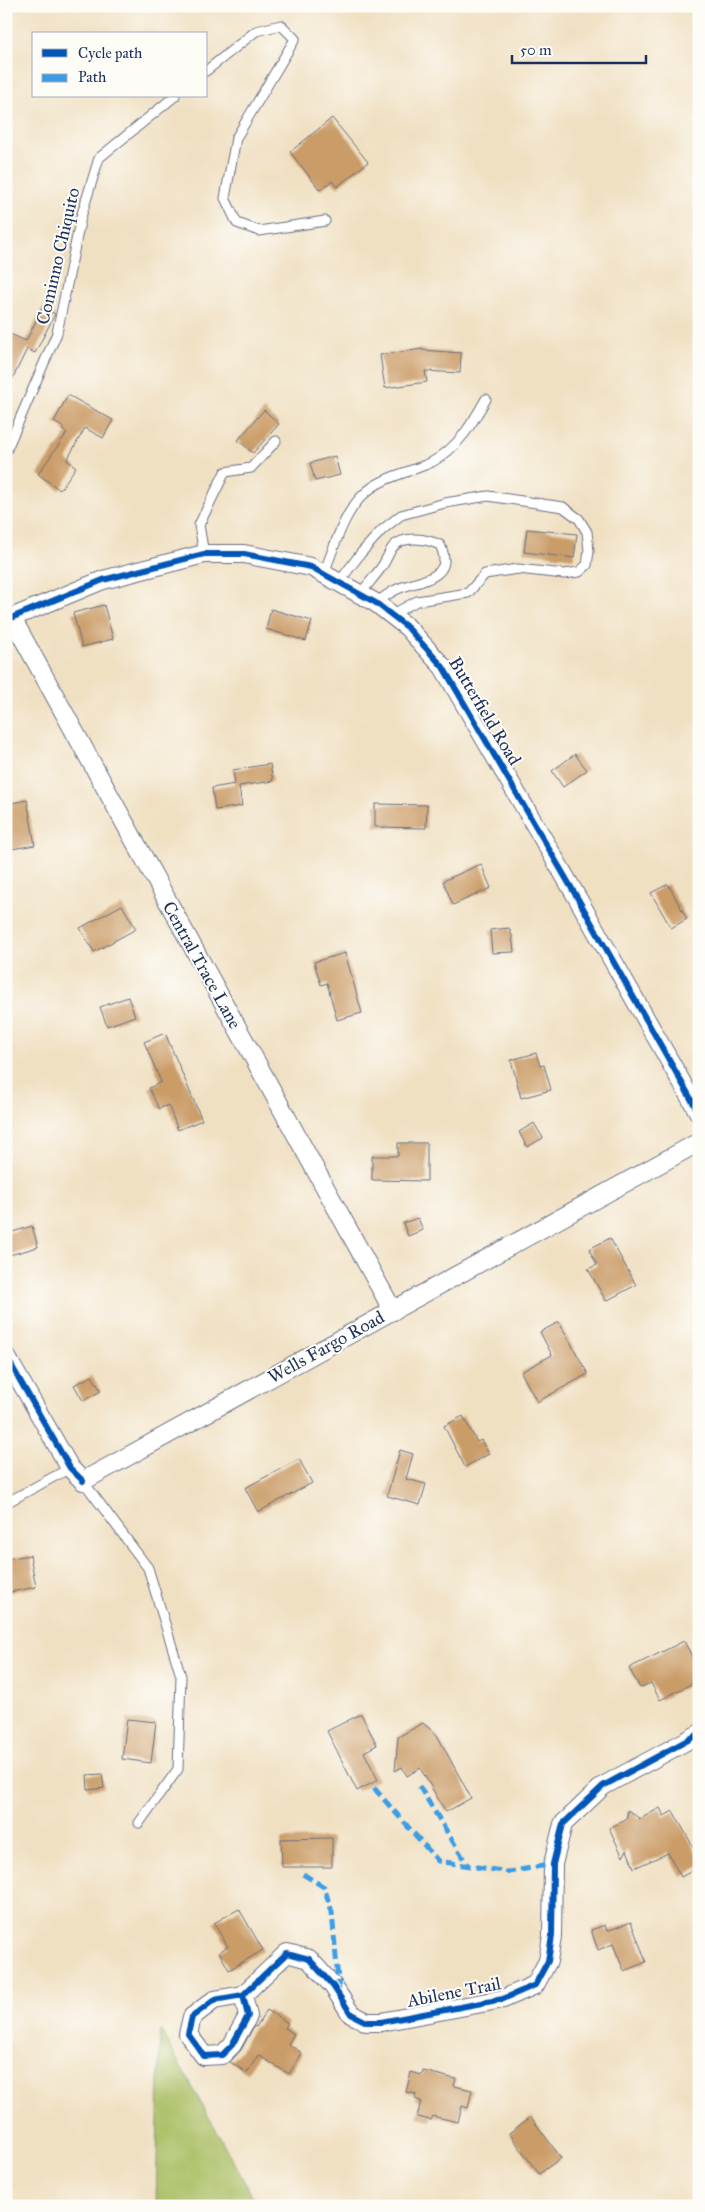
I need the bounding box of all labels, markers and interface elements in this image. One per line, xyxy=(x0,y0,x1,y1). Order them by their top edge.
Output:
legend xyxy=(32,32,208,98)
scale bar xyxy=(512,32,646,64)
text: 50 m xyxy=(520,41,552,59)
text: Cycle path xyxy=(78,44,143,62)
text: Path xyxy=(78,68,107,86)
street label: Cominno Chiquito xyxy=(32,185,85,327)
street label: Butterfield Road xyxy=(444,653,526,769)
street label: Central Trace Lane xyxy=(158,897,246,1033)
street label: Wells Fargo Road xyxy=(264,1306,388,1389)
street label: Abilene Trail xyxy=(404,1972,503,2012)

